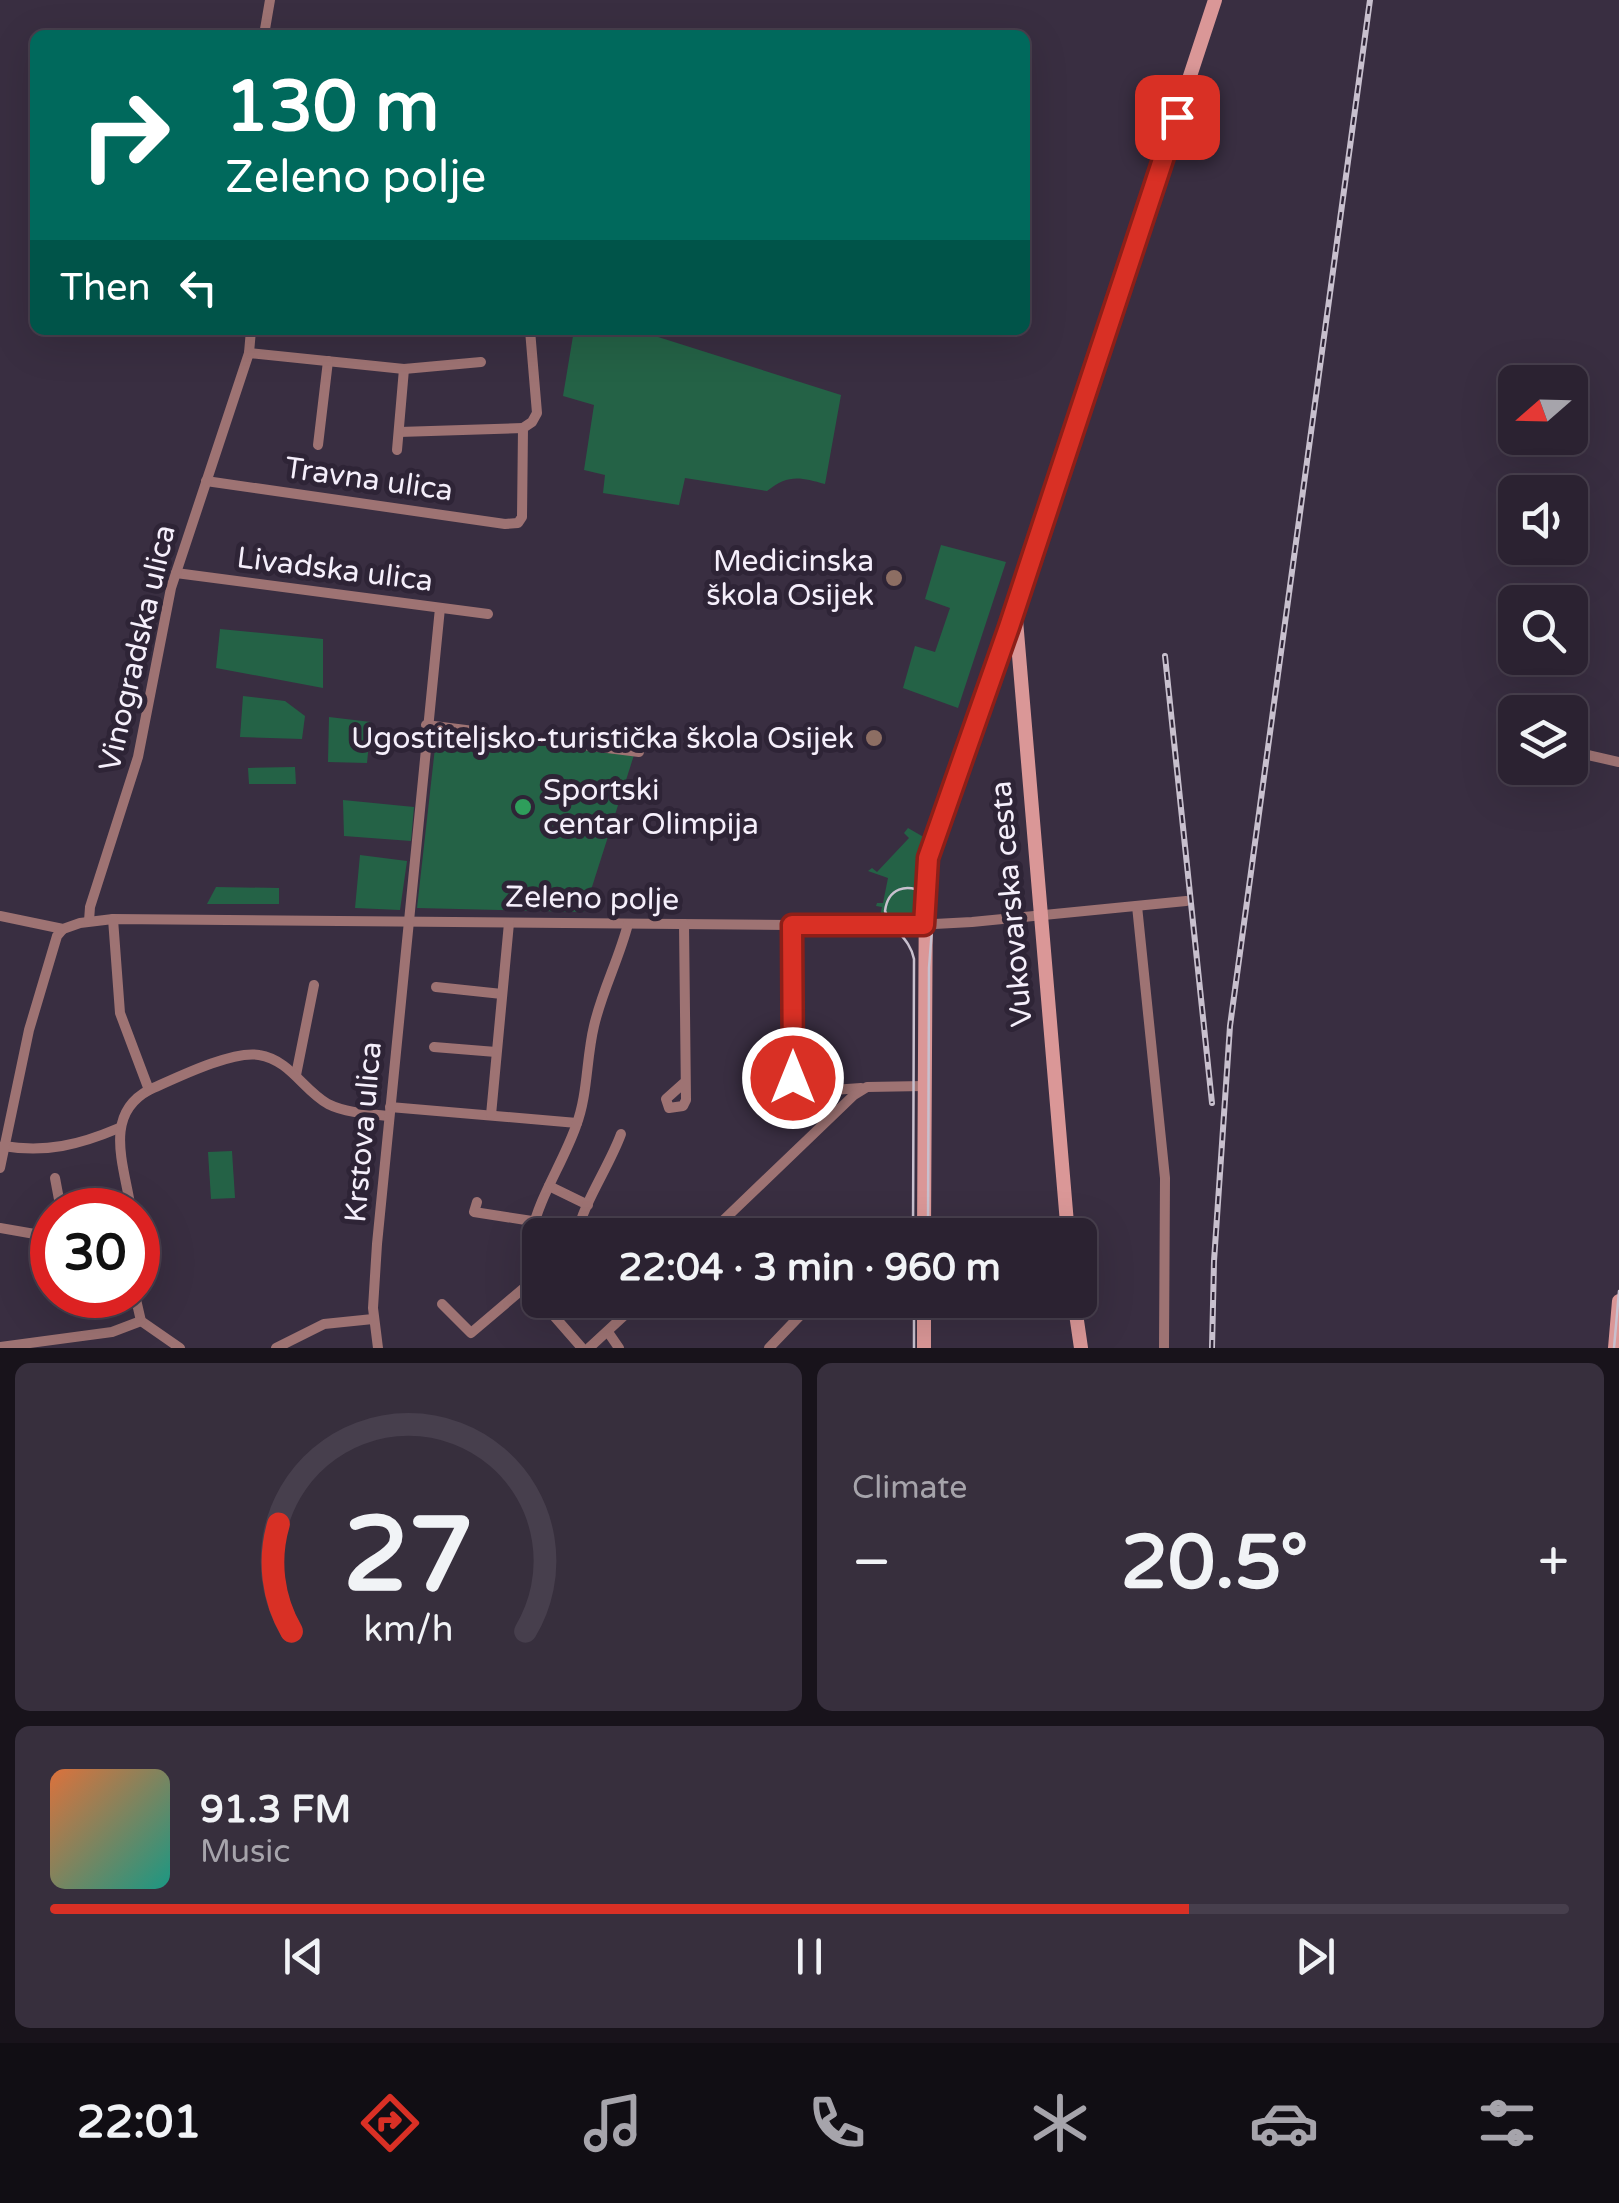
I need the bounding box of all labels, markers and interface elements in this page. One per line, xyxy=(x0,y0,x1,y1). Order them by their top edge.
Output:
text: 130 m xyxy=(225,66,439,150)
icon: right xyxy=(60,70,190,200)
pin xyxy=(1135,75,1220,160)
icon: arrive xyxy=(1150,90,1205,145)
text: Zeleno polje xyxy=(225,151,486,205)
icon: left xyxy=(171,260,226,315)
text: Then xyxy=(60,265,151,311)
north arrow xyxy=(1498,365,1588,455)
map controls xyxy=(1498,365,1588,785)
street label: Travna ulica xyxy=(282,449,455,510)
button: sound xyxy=(1498,475,1588,565)
street label: Vinogradska ulica xyxy=(91,521,184,775)
street label: Livadska ulica xyxy=(235,539,435,600)
place label: Medicinska škola Osijek xyxy=(706,543,874,614)
marker: Medicinska škola Osijek xyxy=(883,567,905,589)
button: search xyxy=(1498,585,1588,675)
button: layers xyxy=(1498,695,1588,785)
place label: Ugostiteljsko-turistička škola Osijek xyxy=(351,720,854,757)
marker: Ugostiteljsko-turistička škola Osijek xyxy=(863,727,885,749)
place label: Sportski centar Olimpija xyxy=(543,772,759,843)
street label: Vukovarska cesta xyxy=(982,780,1041,1028)
marker: Sportski centar Olimpija xyxy=(512,796,534,818)
street label: Zeleno polje xyxy=(505,878,679,919)
position arrow xyxy=(741,1026,845,1130)
street label: Krstova ulica xyxy=(337,1040,390,1224)
speed limit sign: 30 xyxy=(30,1188,160,1318)
text: 22:04 · 3 min · 960 m xyxy=(618,1245,1001,1291)
text: Climate xyxy=(852,1469,967,1507)
text: 27 xyxy=(343,1494,474,1619)
text: 20.5° xyxy=(1121,1518,1308,1608)
text: − xyxy=(852,1530,891,1596)
text: + xyxy=(1538,1530,1569,1596)
text: km/h xyxy=(364,1608,453,1651)
text: 91.3 FM xyxy=(200,1787,351,1833)
text: Music xyxy=(200,1833,290,1871)
icon: previous xyxy=(276,1929,331,1984)
icon: pause xyxy=(782,1929,837,1984)
icon: next xyxy=(1288,1929,1343,1984)
icon: directions xyxy=(355,2088,425,2158)
icon: music xyxy=(578,2088,648,2158)
icon: phone xyxy=(802,2088,872,2158)
icon: climate xyxy=(1025,2088,1095,2158)
icon: car xyxy=(1249,2088,1319,2158)
icon: filters xyxy=(1472,2088,1542,2158)
text: 22:01 xyxy=(77,2096,201,2150)

